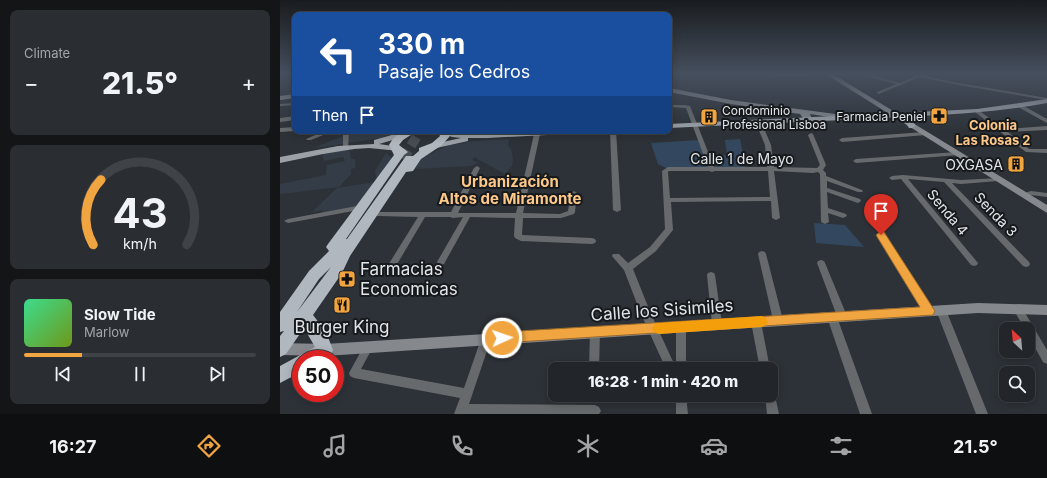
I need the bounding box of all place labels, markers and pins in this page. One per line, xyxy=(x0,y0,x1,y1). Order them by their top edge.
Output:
place label: Condominio Profesional Lisboa xyxy=(722,103,826,132)
pharmacy icon: Farmacia Peniel xyxy=(929,106,949,126)
building icon: Condominio Profesional Lisboa xyxy=(699,107,719,127)
place label: Farmacia Peniel xyxy=(836,109,926,124)
building icon: OXGASA xyxy=(1006,154,1026,174)
place label: OXGASA xyxy=(945,156,1003,173)
pin xyxy=(864,194,898,235)
place label: Farmacias Economicas xyxy=(360,259,458,299)
pharmacy icon: Farmacias Economicas xyxy=(337,269,357,289)
restaurant icon: Burger King xyxy=(332,295,352,315)
place label: Burger King xyxy=(294,317,390,337)

